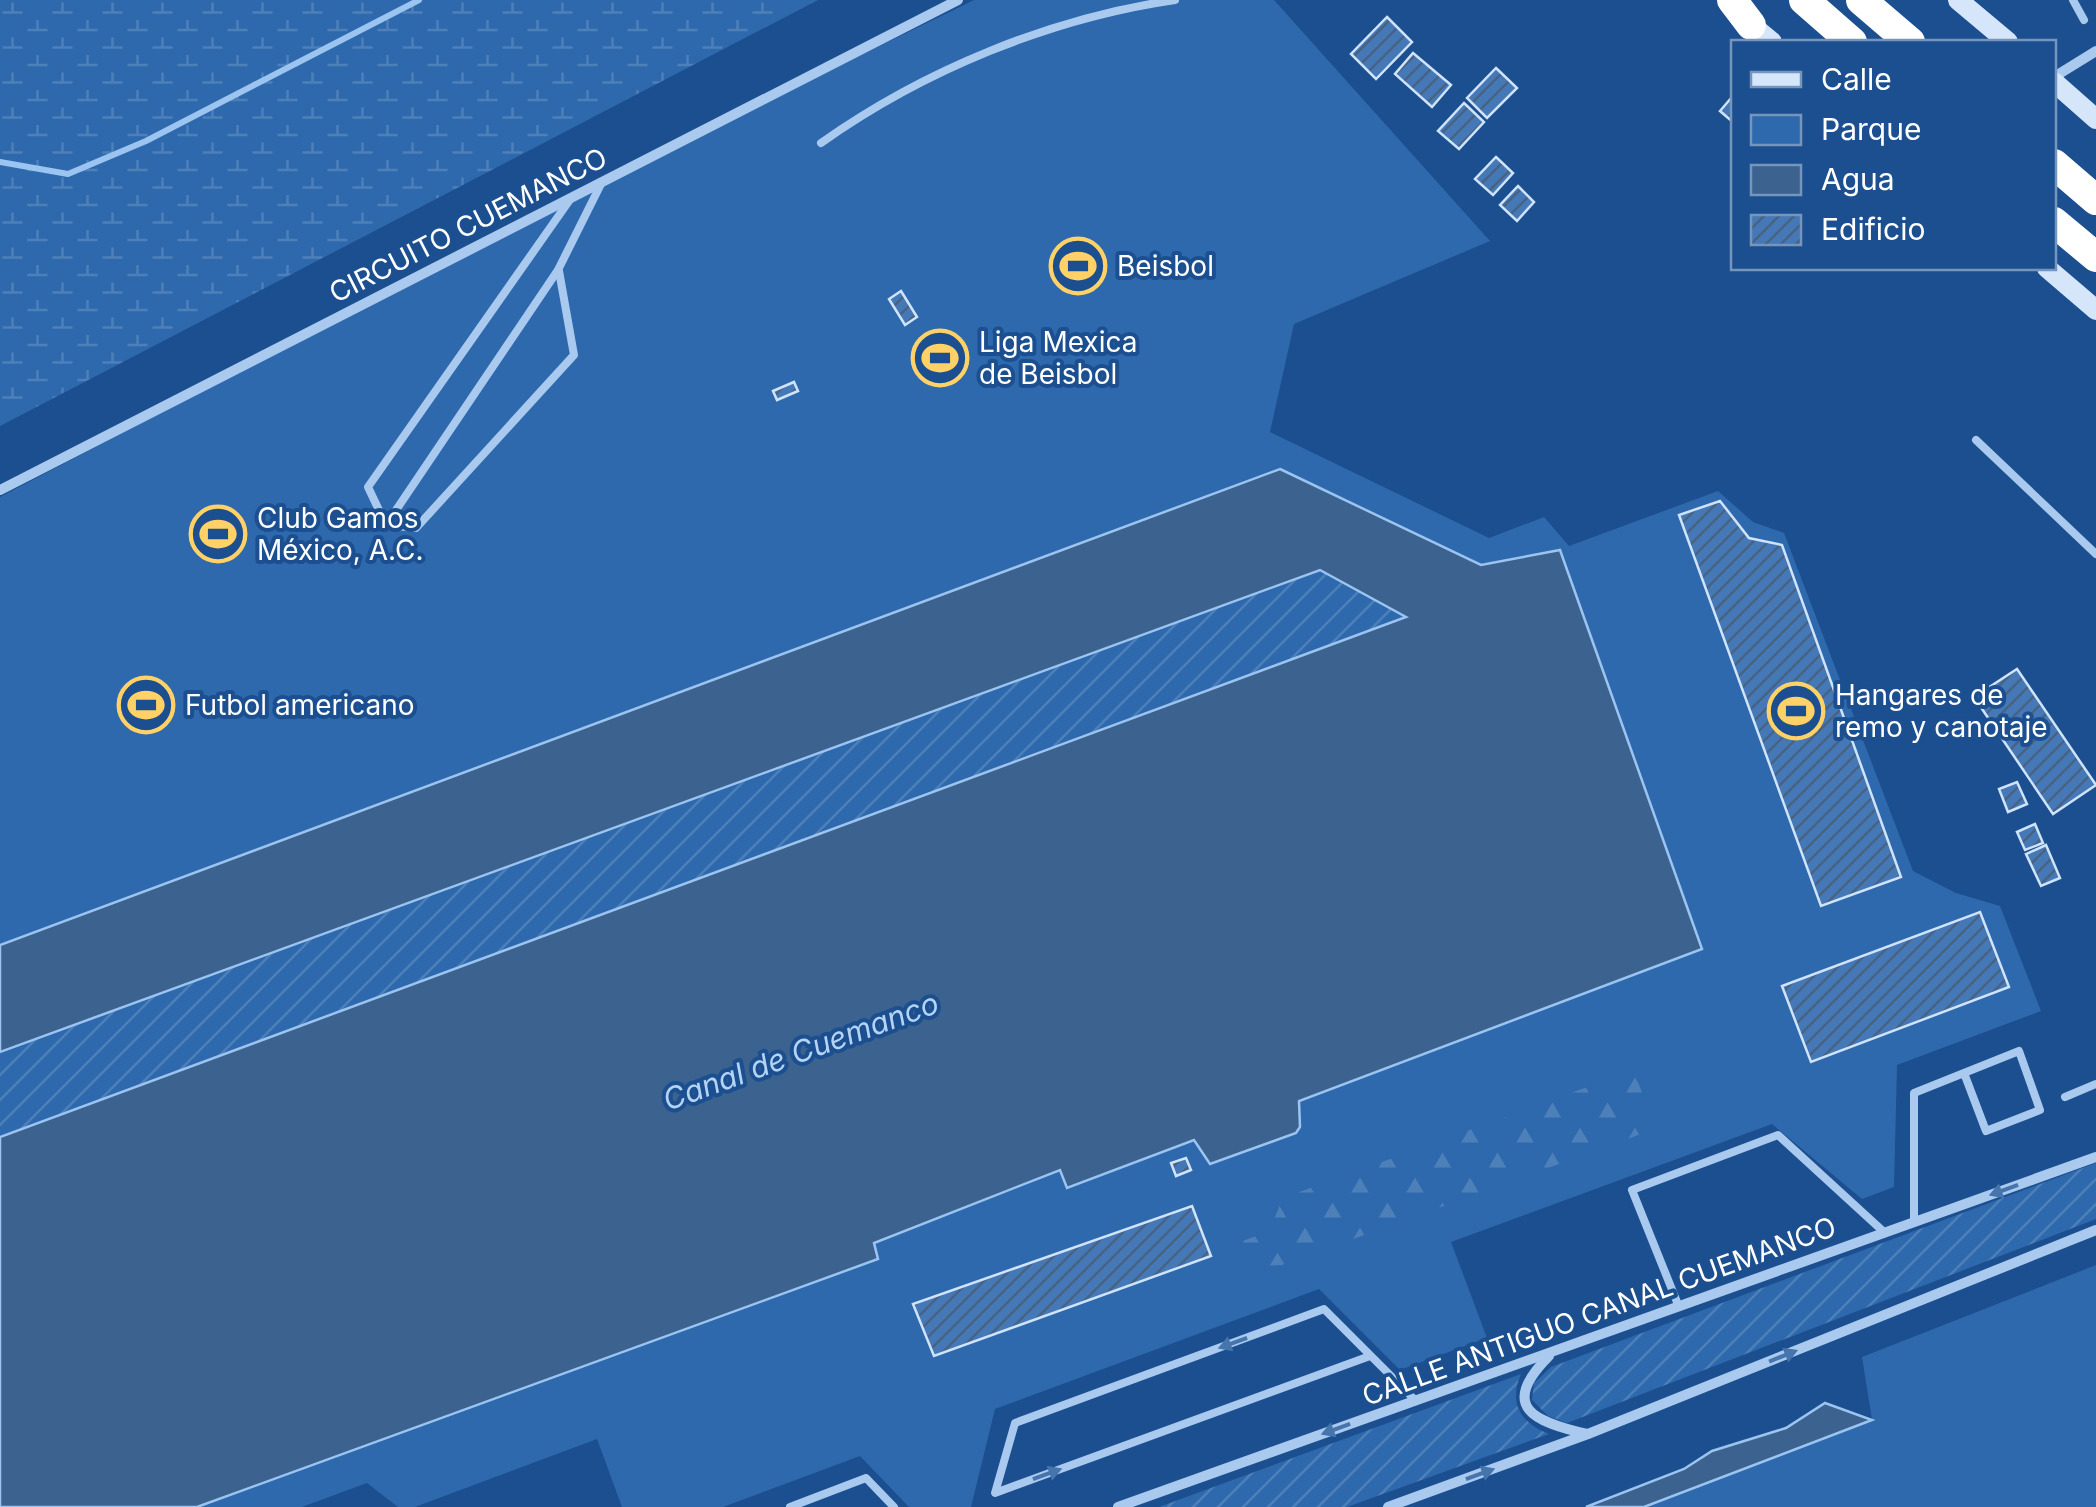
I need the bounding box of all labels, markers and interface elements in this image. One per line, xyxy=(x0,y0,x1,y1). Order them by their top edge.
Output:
legend xyxy=(1731,40,2056,270)
text: Calle xyxy=(1821,61,1892,97)
text: Parque xyxy=(1821,111,1921,147)
street label: CIRCUITO CUEMANCO xyxy=(324,140,612,310)
text: Agua xyxy=(1821,161,1895,197)
text: Edificio xyxy=(1821,211,1925,247)
sports icon: Beisbol xyxy=(1048,236,1108,296)
place label: Beisbol xyxy=(1117,249,1214,283)
place label: Liga Mexica de Beisbol xyxy=(979,325,1137,391)
sports icon: Liga Mexica de Beisbol xyxy=(910,328,970,388)
place label: Club Gamos México, A.C. xyxy=(257,501,423,567)
sports icon: Club Gamos México, A.C. xyxy=(188,504,248,564)
sports icon: Futbol americano xyxy=(116,675,176,735)
place label: Hangares de remo y canotaje xyxy=(1835,678,2048,744)
sports icon: Hangares de remo y canotaje xyxy=(1766,681,1826,741)
place label: Futbol americano xyxy=(185,688,415,722)
water label: Canal de Cuemanco xyxy=(658,984,943,1118)
one-way arrow xyxy=(1989,1183,2019,1198)
street label: CALLE ANTIGUO CANAL CUEMANCO xyxy=(1357,1209,1841,1413)
one-way arrow xyxy=(1217,1336,1247,1351)
one-way arrow xyxy=(1768,1347,1798,1363)
one-way arrow xyxy=(1320,1422,1350,1437)
one-way arrow xyxy=(1032,1466,1062,1481)
one-way arrow xyxy=(1466,1466,1496,1481)

